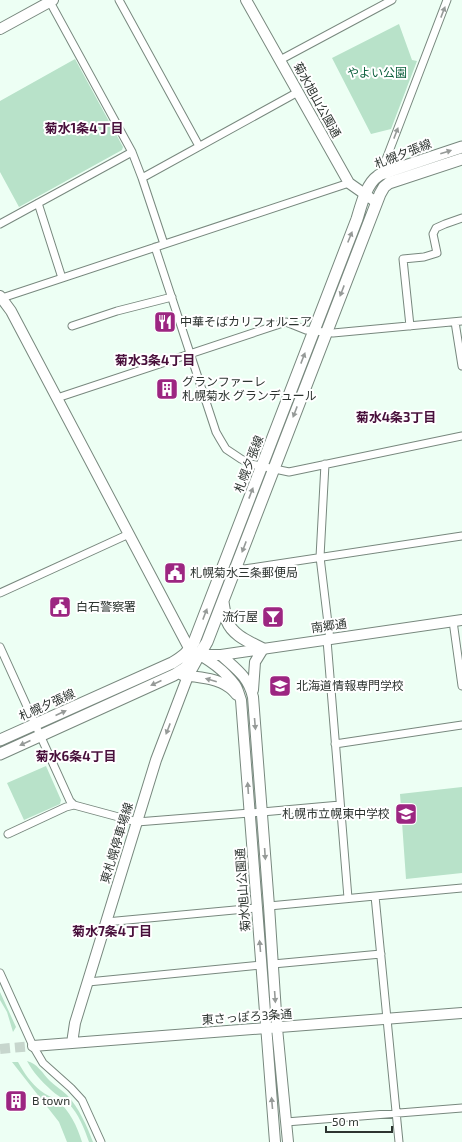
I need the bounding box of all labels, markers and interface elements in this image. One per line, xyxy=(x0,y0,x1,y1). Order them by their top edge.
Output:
one-way arrow xyxy=(440,5,446,17)
street label: 菊水旭山公園通 xyxy=(291,59,344,140)
park label: やよい公園 xyxy=(347,65,407,79)
district label: 菊水1条4丁目 xyxy=(45,120,123,136)
one-way arrow xyxy=(394,126,400,138)
street label: 札幌夕張線 xyxy=(372,136,433,170)
one-way arrow xyxy=(440,149,452,155)
one-way arrow xyxy=(348,231,354,243)
one-way arrow xyxy=(339,285,345,296)
restaurant icon: 中華そばカリフォルニア xyxy=(152,309,178,335)
place label: 中華そばカリフォルニア xyxy=(180,314,312,328)
district label: 菊水3条4丁目 xyxy=(115,352,195,368)
one-way arrow xyxy=(301,352,307,364)
place label: グランファーレ 札幌菊水 グランデュール xyxy=(182,374,317,402)
building icon: グランファーレ 札幌菊水 グランデュール xyxy=(154,376,180,402)
one-way arrow xyxy=(292,407,298,419)
district label: 菊水4条3丁目 xyxy=(356,409,436,425)
street label: 札幌夕張線 xyxy=(231,433,265,494)
one-way arrow xyxy=(249,486,255,498)
one-way arrow xyxy=(240,541,246,553)
public building icon: 札幌菊水三条郵便局 xyxy=(162,560,188,586)
place label: 札幌菊水三条郵便局 xyxy=(190,565,298,579)
public building icon: 白石警察署 xyxy=(47,594,73,620)
place label: 白石警察署 xyxy=(76,599,136,613)
bar icon: 流行屋 xyxy=(260,604,286,630)
one-way arrow xyxy=(202,608,208,620)
place label: 流行屋 xyxy=(222,609,258,623)
street label: 南郷通 xyxy=(310,616,348,634)
school or university icon: 北海道情報専門学校 xyxy=(267,673,293,699)
one-way arrow xyxy=(205,677,217,683)
place label: 北海道情報専門学校 xyxy=(296,678,404,692)
one-way arrow xyxy=(150,680,161,686)
street label: 札幌夕張線 xyxy=(16,685,77,723)
one-way arrow xyxy=(55,710,67,716)
one-way arrow xyxy=(252,718,259,730)
one-way arrow xyxy=(164,724,170,736)
one-way arrow xyxy=(18,740,30,746)
district label: 菊水6条4丁目 xyxy=(36,748,116,764)
one-way arrow xyxy=(244,782,251,794)
street label: 東札幌停車場線 xyxy=(97,800,135,885)
school or university icon: 札幌市立幌東中学校 xyxy=(393,801,419,827)
place label: 札幌市立幌東中学校 xyxy=(282,806,390,820)
street label: 菊水旭山公園通 xyxy=(232,848,252,932)
one-way arrow xyxy=(262,848,269,860)
district label: 菊水7条4丁目 xyxy=(72,923,152,939)
one-way arrow xyxy=(256,940,263,952)
one-way arrow xyxy=(272,991,279,1003)
street label: 東さっぽろ3条通 xyxy=(201,1006,293,1026)
building icon: B town xyxy=(3,1088,29,1114)
place label: B town xyxy=(32,1093,70,1107)
one-way arrow xyxy=(269,1097,276,1109)
scale bar xyxy=(326,1108,392,1134)
text: 50 m xyxy=(332,1114,359,1128)

